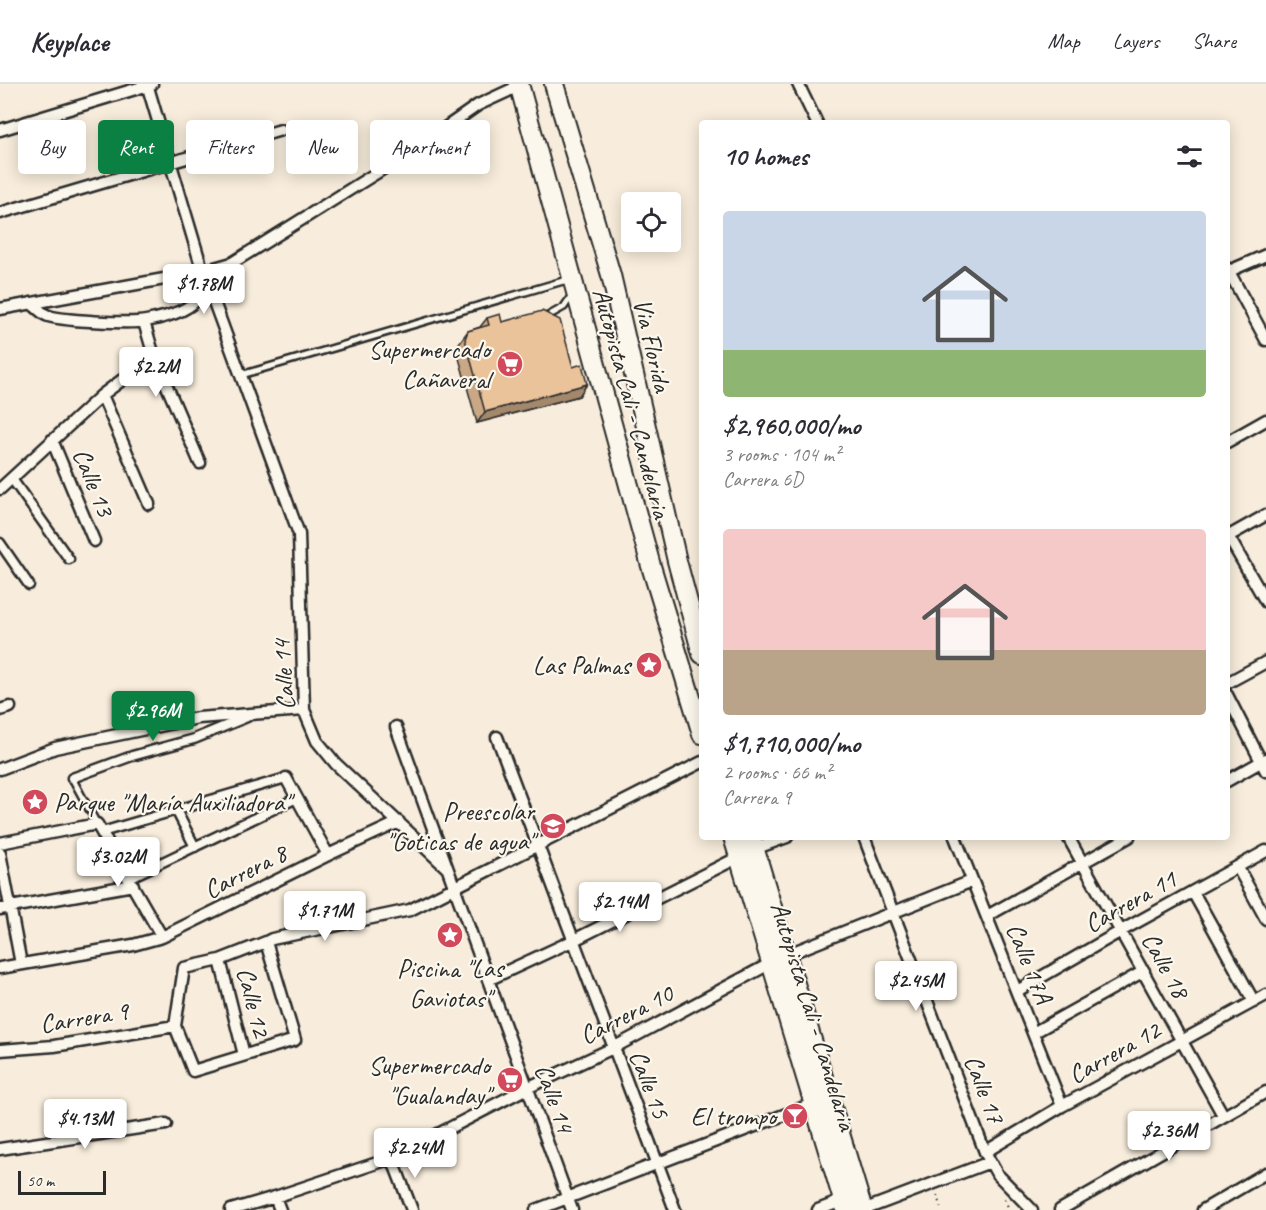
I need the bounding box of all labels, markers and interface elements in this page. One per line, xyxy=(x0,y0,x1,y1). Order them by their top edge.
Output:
text: Keyplace xyxy=(30,24,109,59)
text: Map xyxy=(1047,28,1080,54)
text: Layers xyxy=(1113,28,1159,54)
text: Share xyxy=(1192,28,1236,54)
chip: Buy xyxy=(18,120,86,174)
chip: Rent xyxy=(98,120,174,174)
chip: Filters xyxy=(186,120,274,174)
chip: New xyxy=(286,120,358,174)
chip: Apartment xyxy=(370,120,490,174)
text: 10 homes xyxy=(723,140,808,173)
icon: filters xyxy=(1173,140,1206,173)
map controls xyxy=(621,192,681,252)
button: locate xyxy=(621,192,681,252)
icon: home xyxy=(911,250,1019,358)
pin: $1.78M xyxy=(155,264,253,315)
text: $1.78M xyxy=(177,271,231,296)
street label: Autopista Cali - Candelaria xyxy=(585,284,679,523)
street label: Via Florida xyxy=(626,295,680,397)
place label: Supermercado Cañaveral xyxy=(368,333,495,396)
pin: $2.2M xyxy=(114,347,198,398)
supermarket icon: Supermercado Cañaveral xyxy=(495,349,525,379)
text: $2.2M xyxy=(133,354,179,379)
text: $2,960,000/mo xyxy=(723,409,860,442)
text: 3 rooms · 104 m² xyxy=(723,442,840,467)
street label: Calle 13 xyxy=(65,443,123,523)
text: Carrera 6D xyxy=(723,467,803,492)
icon: home xyxy=(911,568,1019,676)
street label: Calle 14 xyxy=(264,636,302,711)
place label: Las Palmas xyxy=(533,649,632,682)
place icon: Las Palmas xyxy=(634,650,664,680)
pin: $2.96M xyxy=(104,691,202,742)
text: $2.96M xyxy=(126,698,180,723)
text: $1,710,000/mo xyxy=(723,727,860,760)
text: 2 rooms · 66 m² xyxy=(723,760,831,785)
text: Carrera 9 xyxy=(723,785,791,810)
place label: Parque "María Auxiliadora" xyxy=(54,786,295,819)
place icon: Parque "María Auxiliadora" xyxy=(20,787,50,817)
place label: Preescolar "Goticas de agua" xyxy=(386,795,539,858)
school or university icon: Preescolar "Goticas de agua" xyxy=(538,811,568,841)
street label: Carrera 8 xyxy=(198,836,294,906)
pin: $3.02M xyxy=(69,837,167,888)
text: $3.02M xyxy=(91,844,145,869)
street label: Carrera 11 xyxy=(1078,862,1183,940)
pin: $2.14M xyxy=(571,882,669,933)
text: $2.14M xyxy=(593,889,647,914)
pin: $1.71M xyxy=(276,891,374,942)
text: $1.71M xyxy=(298,898,352,923)
street label: Autopista Cali - Candelaria xyxy=(763,898,864,1136)
street label: Calle 17A xyxy=(999,918,1061,1010)
place icon: Piscina "Las Gaviotas" xyxy=(435,920,465,950)
street label: Calle 18 xyxy=(1134,926,1198,1006)
place label: Piscina "Las Gaviotas" xyxy=(397,952,505,1015)
pin: $2.45M xyxy=(867,961,965,1012)
street label: Calle 12 xyxy=(229,964,279,1043)
text: $2.45M xyxy=(889,968,943,993)
street label: Carrera 10 xyxy=(574,976,681,1052)
street label: Carrera 9 xyxy=(38,994,133,1041)
street label: Carrera 12 xyxy=(1062,1013,1168,1091)
street label: Calle 15 xyxy=(621,1045,678,1124)
place label: Supermercado "Gualanday" xyxy=(368,1049,495,1112)
street label: Calle 17 xyxy=(956,1050,1013,1129)
street label: Calle 14 xyxy=(527,1059,583,1139)
supermarket icon: Supermercado "Gualanday" xyxy=(495,1065,525,1095)
pin: $4.13M xyxy=(36,1099,134,1150)
place label: El trompo xyxy=(691,1100,779,1133)
bar icon: El trompo xyxy=(780,1101,810,1131)
text: $4.13M xyxy=(58,1106,112,1131)
pin: $2.36M xyxy=(1120,1111,1218,1162)
text: $2.36M xyxy=(1142,1118,1196,1143)
pin: $2.24M xyxy=(366,1128,464,1179)
text: $2.24M xyxy=(388,1135,442,1160)
scale bar xyxy=(18,1168,106,1196)
text: 50 m xyxy=(27,1171,54,1191)

